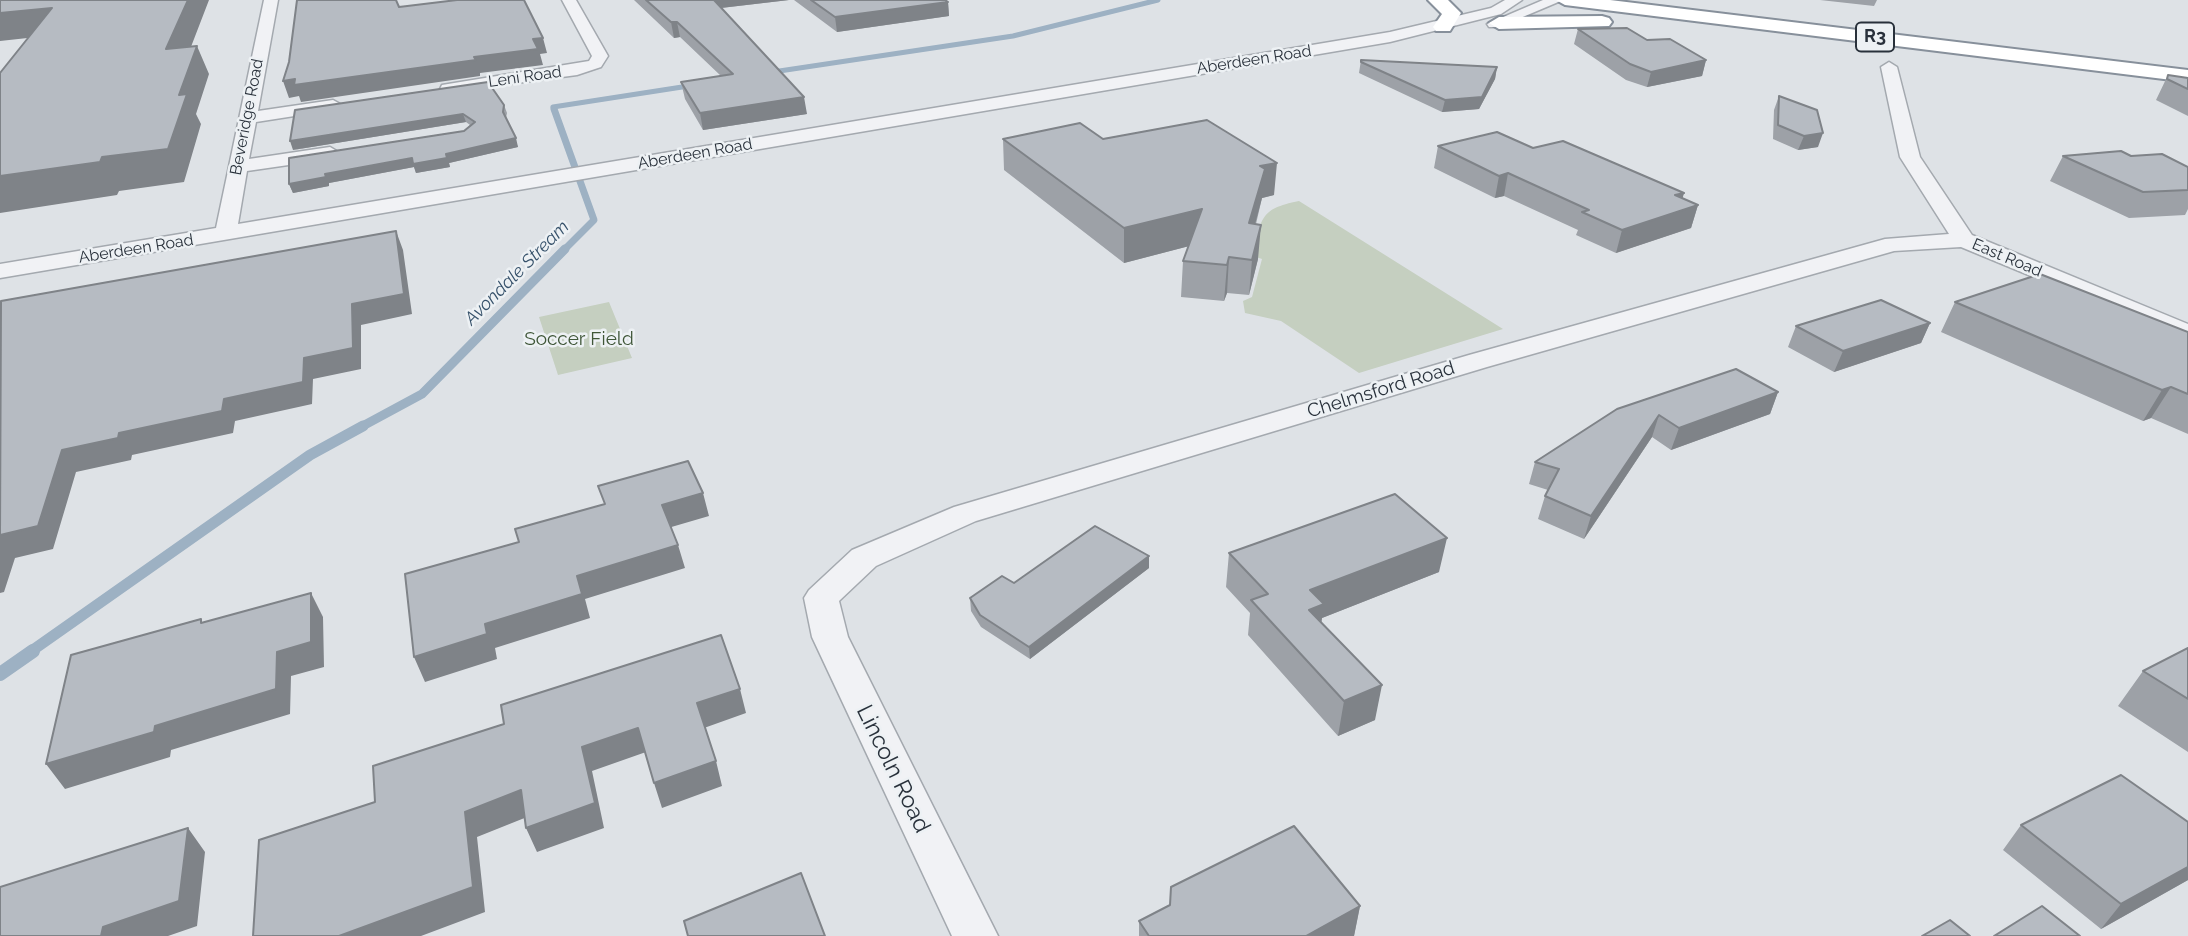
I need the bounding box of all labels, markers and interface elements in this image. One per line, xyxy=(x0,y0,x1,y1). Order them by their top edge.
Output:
road number: R3 xyxy=(1856,22,1894,52)
street label: Aberdeen Road xyxy=(1195,41,1313,79)
street label: Beveridge Road xyxy=(226,57,268,177)
street label: Leni Road xyxy=(487,62,563,92)
street label: Aberdeen Road xyxy=(636,134,754,174)
water label: Avondale Stream xyxy=(460,216,574,330)
street label: Aberdeen Road xyxy=(77,230,195,268)
street label: East Road xyxy=(1969,235,2045,281)
park label: Soccer Field xyxy=(524,328,634,350)
street label: Chelmsford Road xyxy=(1305,357,1457,423)
street label: Lincoln Road xyxy=(850,701,936,837)

